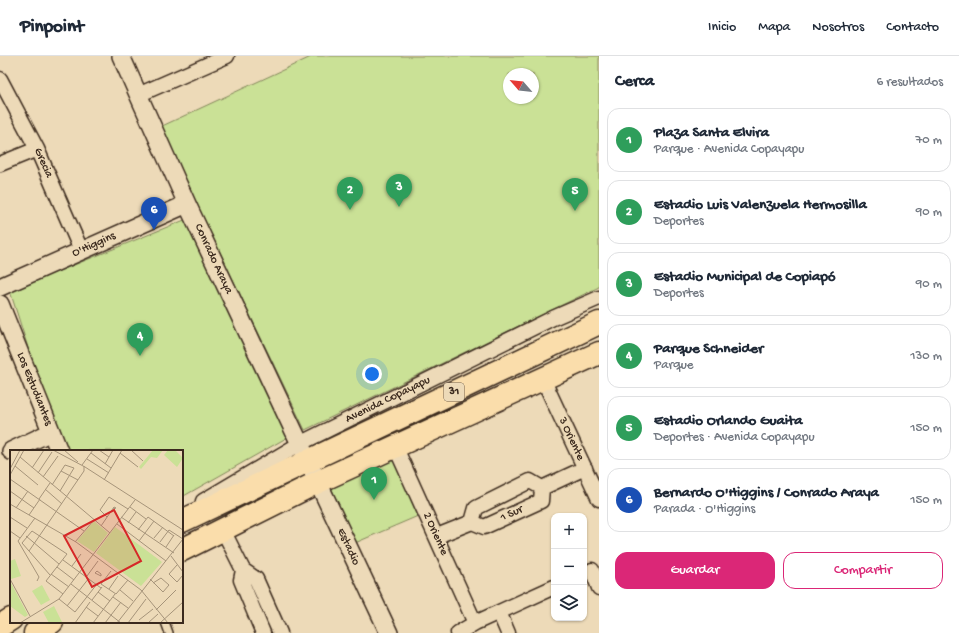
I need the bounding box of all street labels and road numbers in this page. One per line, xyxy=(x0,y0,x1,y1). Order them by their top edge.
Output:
street label: Grecia xyxy=(30,146,56,180)
street label: Conrado Araya xyxy=(191,222,236,297)
street label: O'Higgins xyxy=(70,229,118,261)
street label: Los Estudiantes xyxy=(13,350,55,428)
street label: Avenida Copayapu xyxy=(343,373,433,427)
road number: 31 xyxy=(444,383,464,401)
street label: 3 Oriente xyxy=(554,414,587,464)
street label: 1 Sur xyxy=(498,502,527,526)
street label: 2 Oriente xyxy=(419,510,451,558)
street label: Estadio xyxy=(333,526,363,568)

